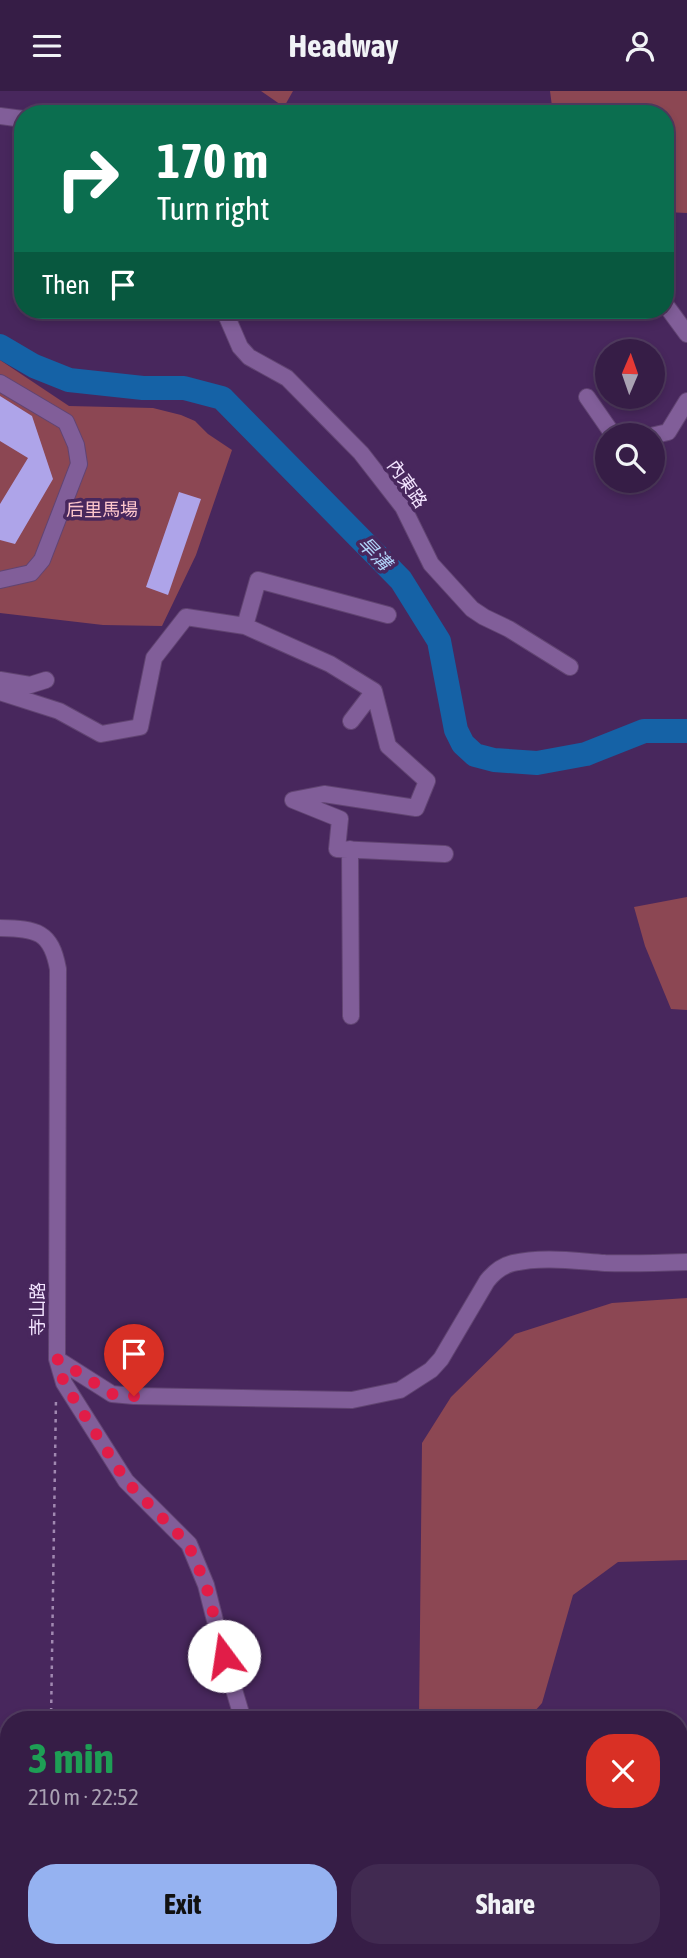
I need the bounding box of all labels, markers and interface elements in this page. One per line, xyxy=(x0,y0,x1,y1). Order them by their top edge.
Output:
icon: menu xyxy=(28,27,66,65)
text: Headway xyxy=(288,27,399,64)
icon: person xyxy=(621,27,659,65)
text: 170 m xyxy=(157,132,268,188)
icon: right xyxy=(42,133,133,224)
text: Turn right xyxy=(157,190,270,227)
icon: arrive xyxy=(104,266,142,304)
text: Then xyxy=(42,270,90,300)
north arrow xyxy=(595,339,665,409)
map controls xyxy=(595,339,665,493)
button: search xyxy=(595,423,665,493)
street label: 內東路 xyxy=(383,456,431,512)
park label: 后里馬場 xyxy=(66,499,138,520)
water label: 旱溝 xyxy=(354,532,398,576)
street label: 寺山路 xyxy=(27,1282,48,1336)
pin xyxy=(104,1324,164,1396)
icon: arrive xyxy=(115,1335,153,1373)
position arrow xyxy=(187,1619,261,1693)
text: 3 min xyxy=(28,1734,114,1782)
button: close xyxy=(586,1734,660,1808)
text: 210 m · 22:52 xyxy=(28,1784,139,1810)
button: Exit xyxy=(28,1864,337,1944)
button: Share xyxy=(351,1864,660,1944)

